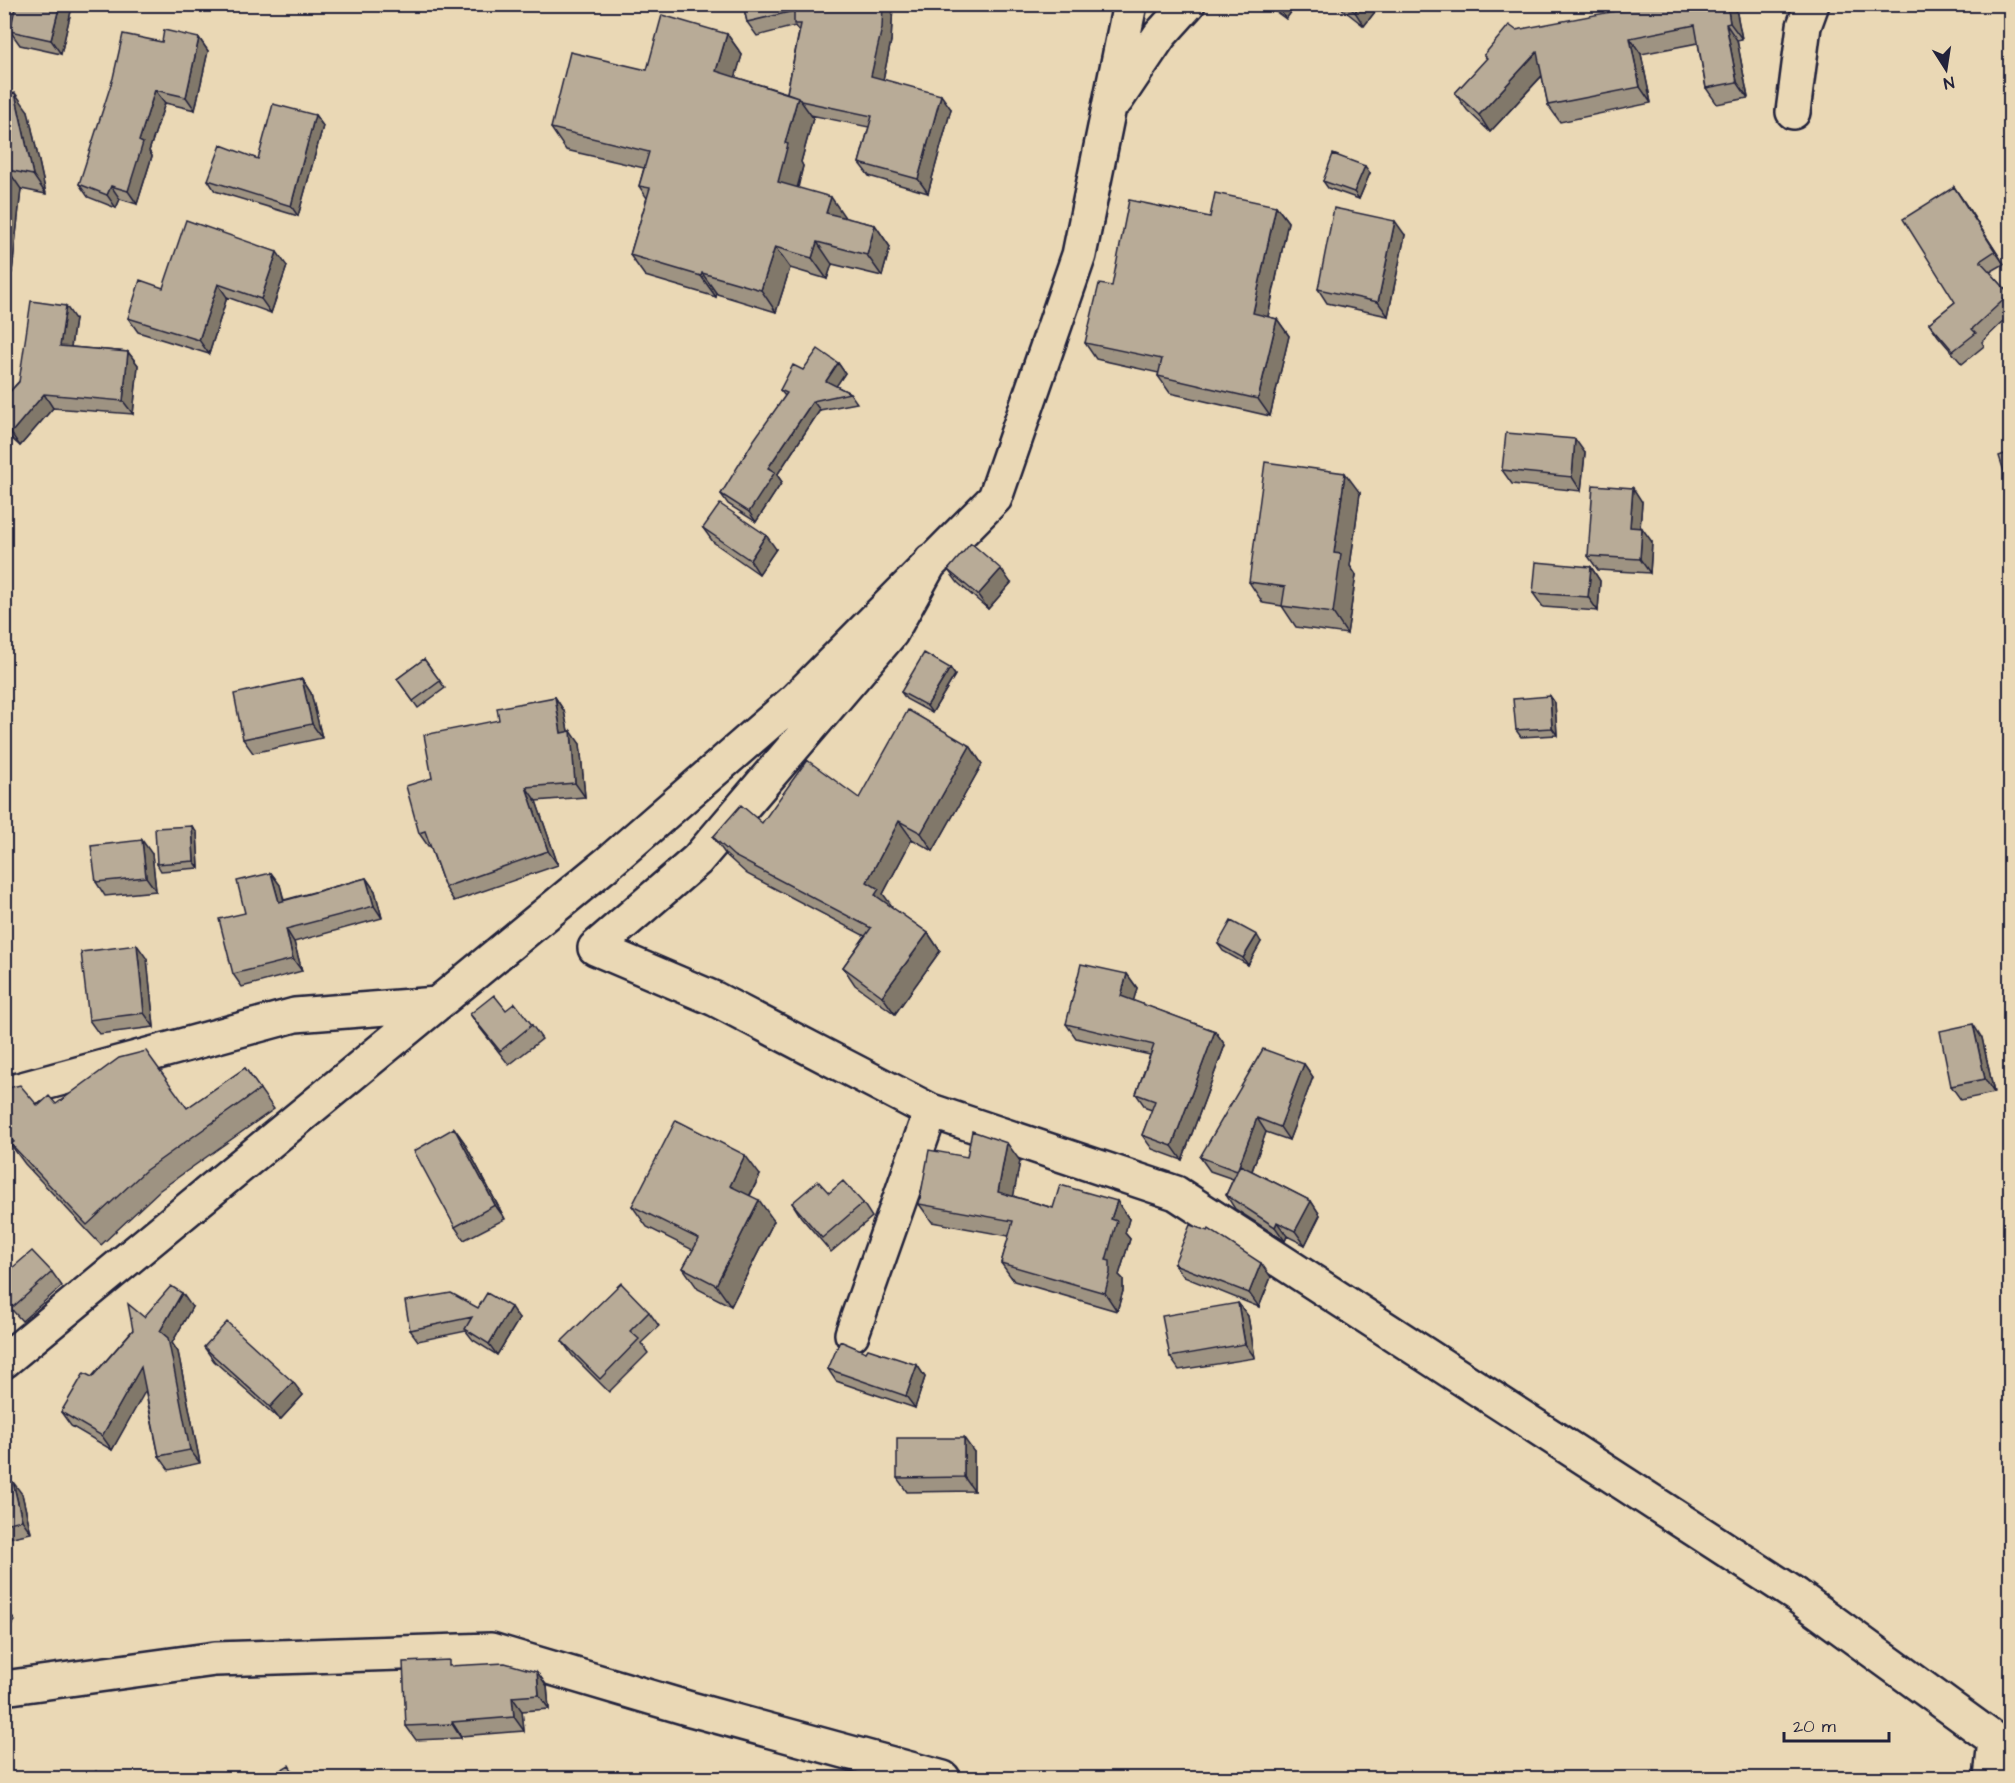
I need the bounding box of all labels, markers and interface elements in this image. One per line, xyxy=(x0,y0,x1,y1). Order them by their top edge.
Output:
north arrow xyxy=(1916,39,1976,99)
text: N xyxy=(1942,71,1956,94)
scale bar xyxy=(1784,1705,1889,1743)
text: 20 m xyxy=(1793,1714,1836,1739)

